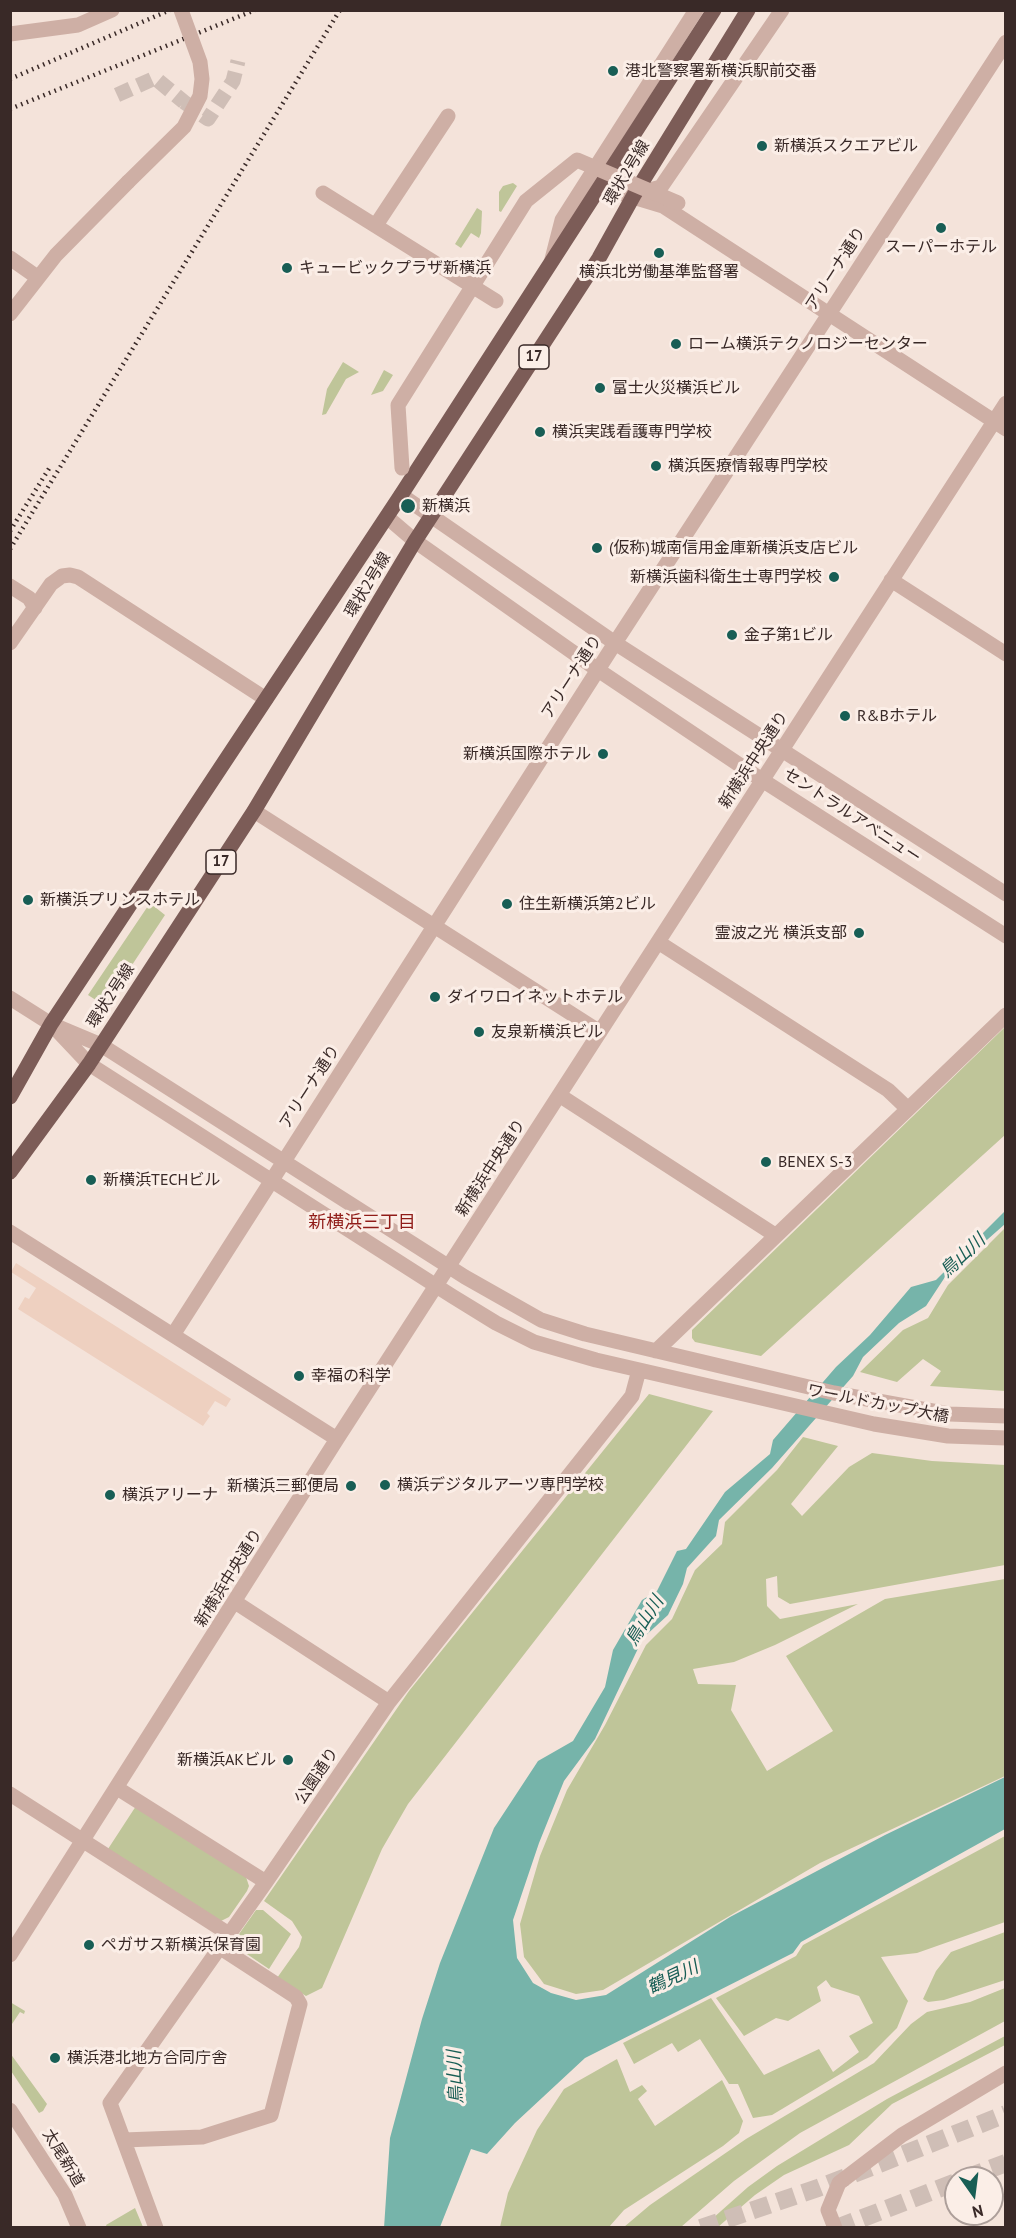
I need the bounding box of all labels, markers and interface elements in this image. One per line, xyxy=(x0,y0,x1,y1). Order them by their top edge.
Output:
place label: 港北警察署新横浜駅前交番 xyxy=(625,61,817,81)
marker: 港北警察署新横浜駅前交番 xyxy=(606,64,620,78)
place label: 新横浜スクエアビル xyxy=(774,136,918,156)
street label: 環状2号線 xyxy=(600,137,654,209)
marker: 新横浜スクエアビル xyxy=(755,139,769,153)
marker: スーパーホテル xyxy=(934,221,948,235)
street label: アリーナ通り xyxy=(802,224,870,314)
place label: スーパーホテル xyxy=(885,237,997,257)
marker: 横浜北労働基準監督署 xyxy=(652,246,666,260)
place label: キュービックプラザ新横浜 xyxy=(299,258,491,278)
marker: キュービックプラザ新横浜 xyxy=(280,261,294,275)
place label: 横浜北労働基準監督署 xyxy=(579,262,739,282)
place label: ローム横浜テクノロジーセンター xyxy=(688,334,928,354)
marker: ローム横浜テクノロジーセンター xyxy=(669,337,683,351)
road number: 17 xyxy=(519,345,549,369)
place label: 富士火災横浜ビル xyxy=(612,378,740,398)
marker: 富士火災横浜ビル xyxy=(593,381,607,395)
place label: 横浜実践看護専門学校 xyxy=(552,422,712,442)
marker: 横浜実践看護専門学校 xyxy=(533,425,547,439)
place label: 横浜医療情報専門学校 xyxy=(668,456,828,476)
marker: 横浜医療情報専門学校 xyxy=(649,459,663,473)
place label: 新横浜 xyxy=(422,496,470,516)
marker: 新横浜 xyxy=(399,497,417,515)
place label: (仮称)城南信用金庫新横浜支店ビル xyxy=(609,538,858,558)
marker: (仮称)城南信用金庫新横浜支店ビル xyxy=(590,541,604,555)
street label: 環状2号線 xyxy=(341,549,395,621)
place label: 新横浜歯科衛生士専門学校 xyxy=(630,567,822,587)
marker: 新横浜歯科衛生士専門学校 xyxy=(827,570,841,584)
place label: 金子第1ビル xyxy=(744,625,833,645)
marker: 金子第1ビル xyxy=(725,628,739,642)
street label: アリーナ通り xyxy=(538,632,606,722)
place label: R&Bホテル xyxy=(857,706,937,726)
street label: 新横浜中央通り xyxy=(715,708,793,812)
marker: R&Bホテル xyxy=(838,709,852,723)
place label: 新横浜国際ホテル xyxy=(463,744,591,764)
marker: 新横浜国際ホテル xyxy=(596,747,610,761)
street label: セントラルアベニュー xyxy=(780,764,924,868)
road number: 17 xyxy=(206,850,236,874)
place label: 新横浜プリンスホテル xyxy=(40,890,200,910)
marker: 新横浜プリンスホテル xyxy=(21,893,35,907)
place label: 住生新横浜第2ビル xyxy=(519,894,656,914)
marker: 住生新横浜第2ビル xyxy=(500,897,514,911)
place label: 霊波之光 横浜支部 xyxy=(715,923,847,943)
marker: 霊波之光 横浜支部 xyxy=(852,926,866,940)
street label: 環状2号線 xyxy=(83,960,139,1032)
place label: ダイワロイネットホテル xyxy=(447,987,623,1007)
marker: ダイワロイネットホテル xyxy=(428,990,442,1004)
place label: 友泉新横浜ビル xyxy=(491,1022,603,1042)
marker: 友泉新横浜ビル xyxy=(472,1025,486,1039)
street label: アリーナ通り xyxy=(276,1042,344,1132)
street label: 新横浜中央通り xyxy=(452,1116,530,1220)
place label: BENEX S-3 xyxy=(778,1152,852,1172)
marker: BENEX S-3 xyxy=(759,1155,773,1169)
place label: 新横浜TECHビル xyxy=(103,1170,220,1190)
marker: 新横浜TECHビル xyxy=(84,1173,98,1187)
district label: 新横浜三丁目 xyxy=(308,1212,416,1234)
water label: 鳥山川 xyxy=(936,1230,990,1282)
place label: 幸福の科学 xyxy=(311,1366,391,1386)
marker: 幸福の科学 xyxy=(292,1369,306,1383)
street label: ワールドカップ大橋 xyxy=(805,1381,951,1427)
place label: 横浜デジタルアーツ専門学校 xyxy=(397,1475,604,1495)
place label: 新横浜三郵便局 xyxy=(227,1476,339,1496)
marker: 横浜デジタルアーツ専門学校 xyxy=(378,1478,392,1492)
marker: 新横浜三郵便局 xyxy=(344,1479,358,1493)
place label: 横浜アリーナ xyxy=(122,1485,218,1505)
marker: 横浜アリーナ xyxy=(103,1488,117,1502)
street label: 新横浜中央通り xyxy=(191,1525,267,1631)
water label: 鳥山川 xyxy=(622,1592,668,1650)
street label: 公園通り xyxy=(291,1744,343,1808)
place label: 新横浜AKビル xyxy=(177,1750,276,1770)
marker: 新横浜AKビル xyxy=(281,1753,295,1767)
place label: ペガサス新横浜保育園 xyxy=(101,1935,261,1955)
marker: ペガサス新横浜保育園 xyxy=(82,1938,96,1952)
water label: 鶴見川 xyxy=(644,1957,702,1999)
place label: 横浜港北地方合同庁舎 xyxy=(67,2048,227,2068)
water label: 鳥山川 xyxy=(444,2049,468,2105)
marker: 横浜港北地方合同庁舎 xyxy=(48,2051,62,2065)
street label: 太尾新道 xyxy=(38,2126,88,2190)
north arrow xyxy=(944,2166,1004,2226)
text: N xyxy=(970,2201,985,2222)

